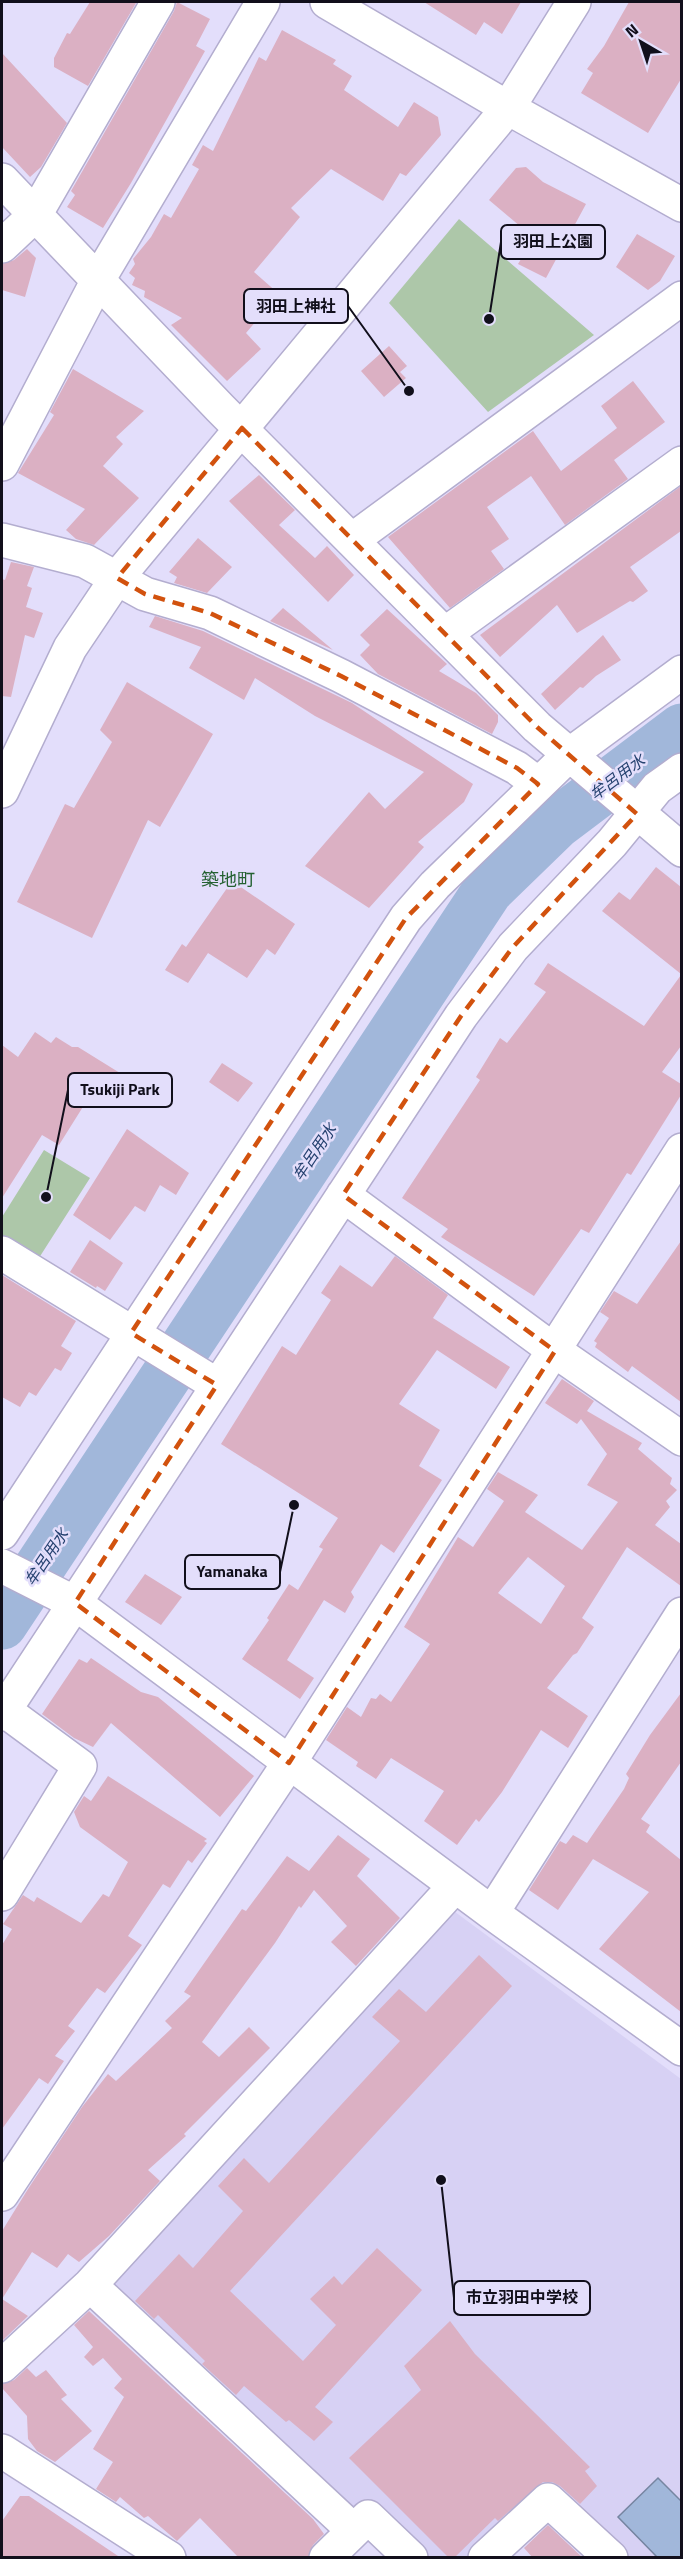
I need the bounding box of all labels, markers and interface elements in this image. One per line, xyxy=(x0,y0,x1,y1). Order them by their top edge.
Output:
north arrow xyxy=(611,12,671,72)
text: N xyxy=(620,18,643,43)
callout: 羽田上公園 xyxy=(501,225,605,259)
text: 羽田上公園 xyxy=(513,229,593,253)
callout: 羽田上神社 xyxy=(244,289,348,323)
text: 羽田上神社 xyxy=(256,294,336,318)
water label: 牟呂用水 xyxy=(584,747,651,806)
district label: 築地町 xyxy=(201,866,255,893)
callout: Tsukiji Park xyxy=(68,1073,172,1107)
text: Tsukiji Park xyxy=(80,1077,161,1101)
water label: 牟呂用水 xyxy=(286,1117,343,1185)
water label: 牟呂用水 xyxy=(18,1522,75,1590)
callout: Yamanaka xyxy=(185,1555,280,1589)
text: Yamanaka xyxy=(196,1559,268,1583)
callout: 市立羽田中学校 xyxy=(454,2281,590,2315)
text: 市立羽田中学校 xyxy=(466,2285,578,2309)

